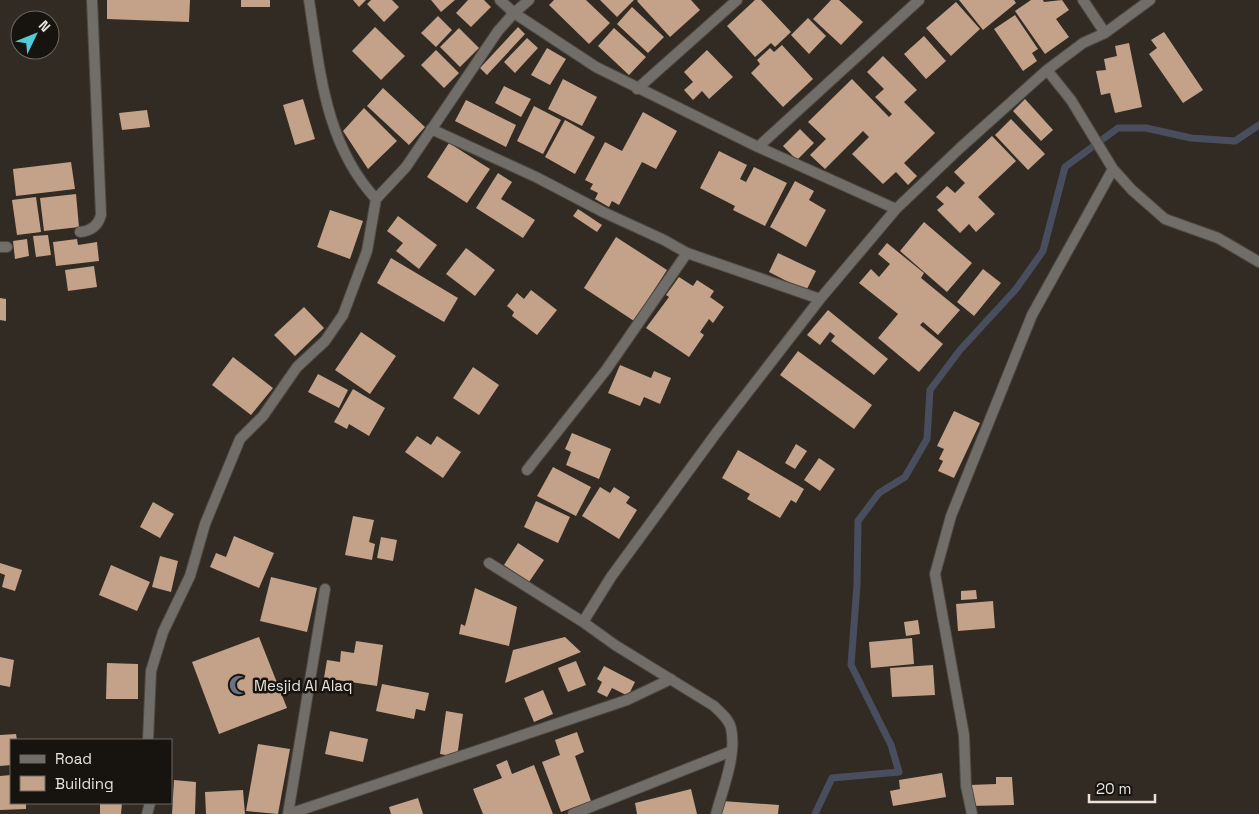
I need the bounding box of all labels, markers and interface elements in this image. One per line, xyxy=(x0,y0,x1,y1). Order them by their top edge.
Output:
north arrow xyxy=(10,10,60,60)
text: N xyxy=(35,17,54,36)
mosque icon: Mesjid Al Alaq xyxy=(228,674,250,696)
place label: Mesjid Al Alaq xyxy=(254,676,352,695)
legend xyxy=(10,739,172,804)
text: Road xyxy=(55,749,92,768)
scale bar xyxy=(1089,772,1155,804)
text: Building xyxy=(55,774,114,793)
text: 20 m xyxy=(1096,779,1131,798)

